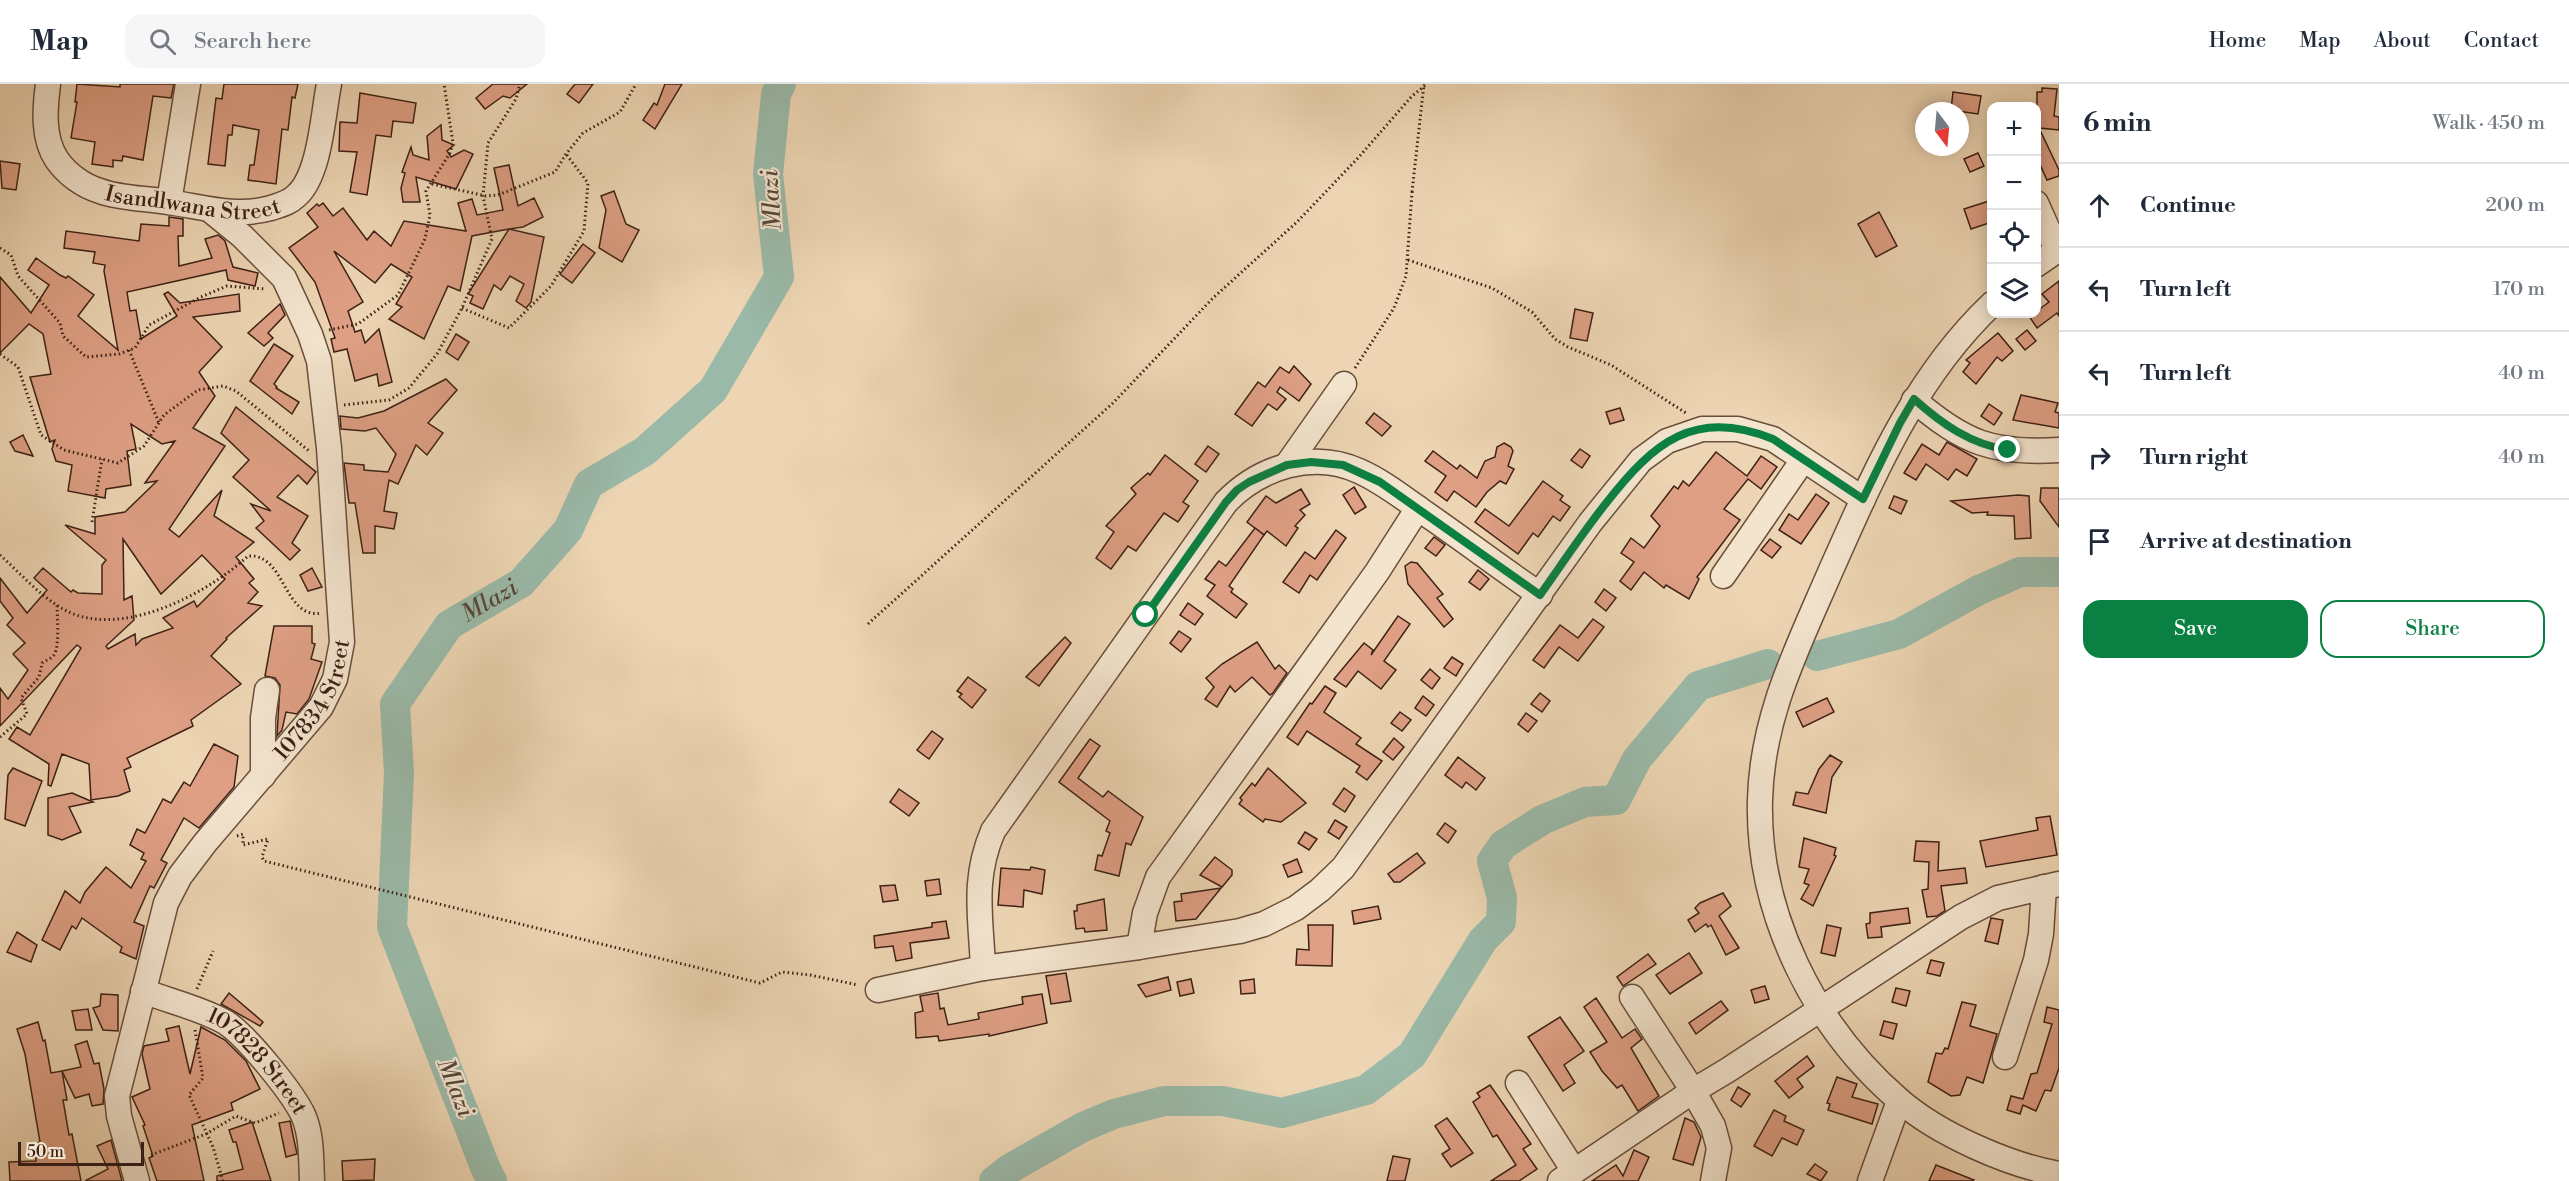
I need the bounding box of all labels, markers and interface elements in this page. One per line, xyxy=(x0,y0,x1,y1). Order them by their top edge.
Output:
search box xyxy=(125,14,545,68)
text: Map xyxy=(30,24,89,59)
icon: search xyxy=(146,25,179,58)
text: Search here xyxy=(194,28,311,55)
text: Home xyxy=(2209,28,2266,54)
text: Map xyxy=(2299,28,2341,54)
text: About xyxy=(2374,28,2431,54)
text: Contact xyxy=(2464,28,2539,54)
north arrow xyxy=(1915,102,1969,156)
map controls xyxy=(1987,102,2041,318)
button: + xyxy=(1987,102,2041,156)
text: 6 min xyxy=(2083,107,2151,139)
text: Walk · 450 m xyxy=(2432,111,2545,136)
button: − xyxy=(1987,156,2041,210)
water label: Mlazi xyxy=(755,168,789,231)
street label: Isandlwana Street xyxy=(102,180,284,226)
icon: ahead xyxy=(2083,189,2116,222)
text: Continue xyxy=(2140,192,2236,219)
text: 200 m xyxy=(2485,193,2545,218)
button: locate xyxy=(1987,210,2041,264)
button: layers xyxy=(1987,264,2041,318)
icon: left xyxy=(2083,273,2116,306)
text: Turn left xyxy=(2140,276,2231,303)
text: 170 m xyxy=(2493,277,2545,302)
icon: left xyxy=(2083,357,2116,390)
text: Turn left xyxy=(2140,360,2231,387)
text: 40 m xyxy=(2498,361,2545,386)
route end xyxy=(1994,436,2020,462)
icon: right xyxy=(2083,441,2116,474)
text: Turn right xyxy=(2140,444,2248,471)
text: 40 m xyxy=(2498,445,2545,470)
icon: arrive xyxy=(2083,525,2116,558)
text: Arrive at destination xyxy=(2140,528,2352,555)
water label: Mlazi xyxy=(456,573,524,630)
button: Save xyxy=(2083,600,2308,658)
button: Share xyxy=(2320,600,2545,658)
route start xyxy=(1132,601,1158,627)
street label: 107834 Street xyxy=(268,637,356,766)
street label: 107828 Street xyxy=(203,1002,314,1119)
water label: Mlazi xyxy=(430,1054,481,1122)
scale bar xyxy=(18,1139,144,1166)
text: 50 m xyxy=(27,1142,64,1162)

